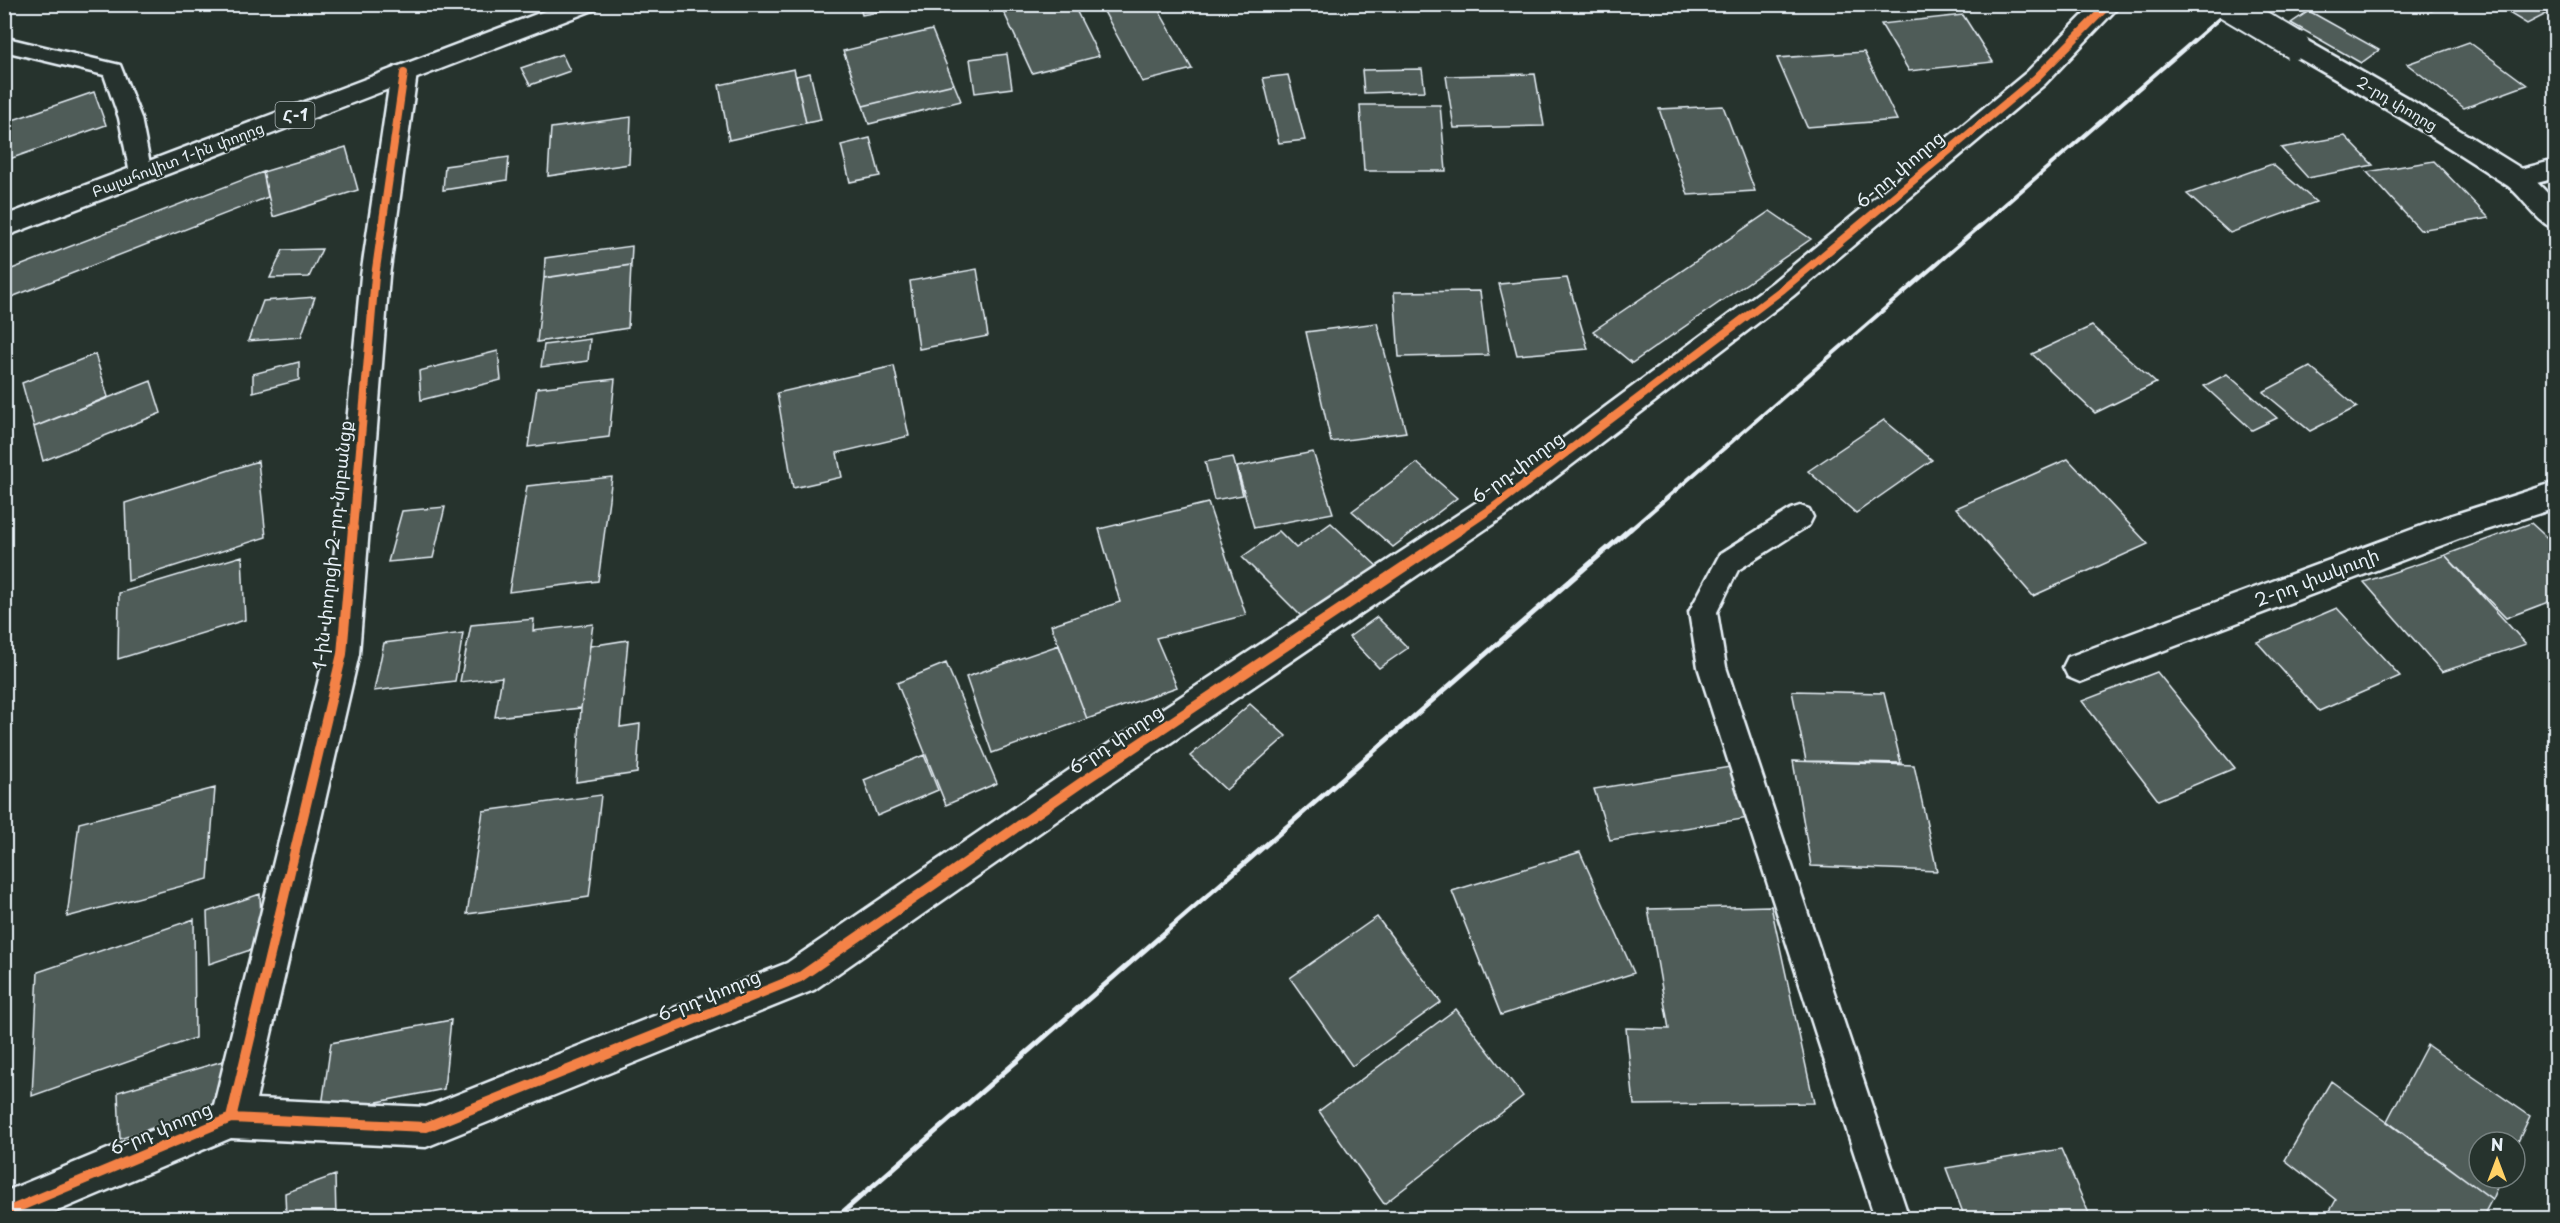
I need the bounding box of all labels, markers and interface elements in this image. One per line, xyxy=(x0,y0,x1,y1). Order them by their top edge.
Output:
street label: 2-րդ փողոց xyxy=(2353,70,2443,136)
road number: Հ-1 xyxy=(276,102,314,128)
street label: Բալահովիտ 1-ին փողոց xyxy=(88,115,267,202)
street label: 6-րդ փողոց xyxy=(1849,124,1949,214)
street label: 1-ին փողոցի 2-րդ նրբանցք xyxy=(305,419,358,671)
street label: 6-րդ փողոց xyxy=(1465,424,1569,510)
street label: 2-րդ փակուղի xyxy=(2250,540,2383,613)
street label: 6-րդ փողոց xyxy=(1063,697,1168,780)
street label: 6-րդ փողոց xyxy=(653,962,764,1028)
street label: 6-րդ փողոց xyxy=(105,1094,216,1161)
north arrow xyxy=(2467,1130,2527,1190)
text: N xyxy=(2491,1132,2503,1156)

